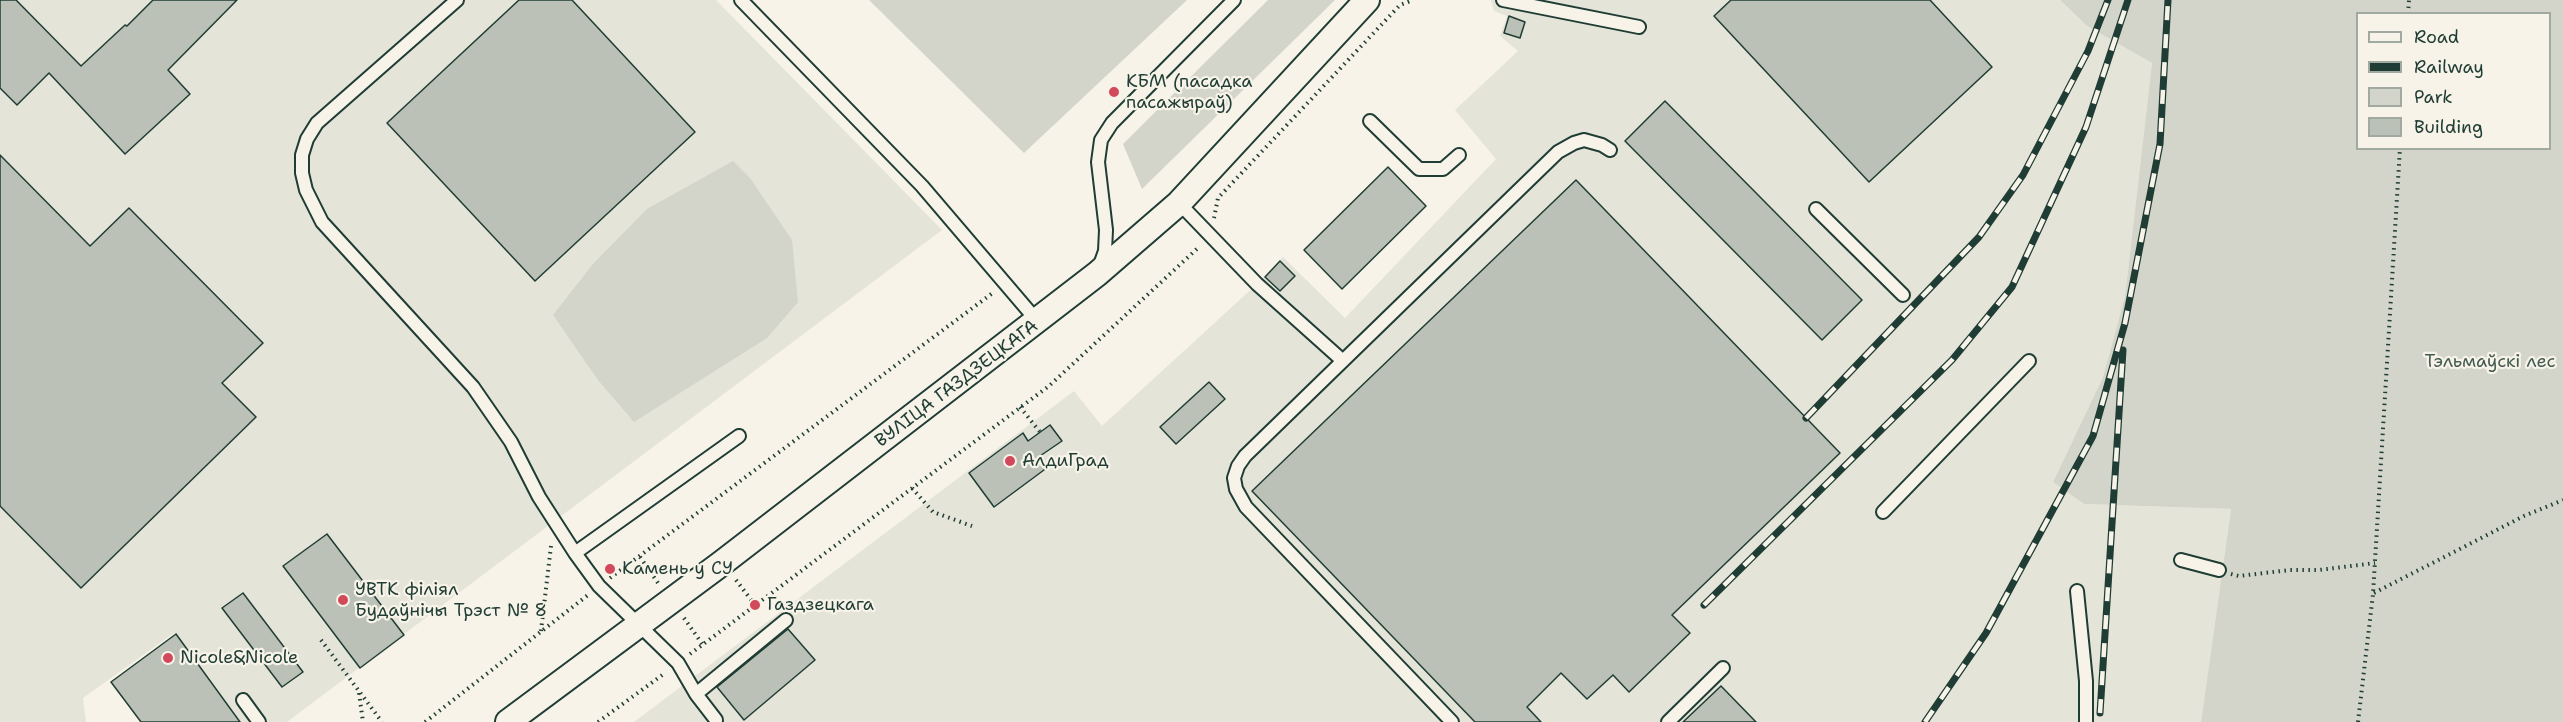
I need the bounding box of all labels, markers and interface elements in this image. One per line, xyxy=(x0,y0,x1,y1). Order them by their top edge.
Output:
legend xyxy=(2356,12,2551,150)
text: Road xyxy=(2414,25,2459,49)
text: Railway xyxy=(2414,55,2484,79)
place label: КБМ (пасадка пасажыраў) xyxy=(1126,71,1252,113)
marker: КБМ (пасадка пасажыраў) xyxy=(1107,85,1121,99)
text: Park xyxy=(2414,85,2453,109)
text: Building xyxy=(2414,115,2483,139)
street label: ВУЛІЦА ГАЗДЗЕЦКАГА xyxy=(871,316,1043,452)
park label: Тэльмаўскі лес xyxy=(2424,351,2556,373)
place label: АлдиГрад xyxy=(1022,450,1109,472)
marker: АлдиГрад xyxy=(1003,454,1017,468)
place label: Камень у СУ xyxy=(622,558,733,580)
marker: Камень у СУ xyxy=(603,562,617,576)
place label: УВТК філіял Будаўнічы Трэст № 8 xyxy=(355,579,547,622)
marker: УВТК філіял Будаўнічы Трэст № 8 xyxy=(336,593,350,607)
place label: Газдзецкага xyxy=(767,594,874,616)
marker: Газдзецкага xyxy=(748,598,762,612)
place label: Nicole&Nicole xyxy=(180,647,298,669)
marker: Nicole&Nicole xyxy=(161,651,175,665)

